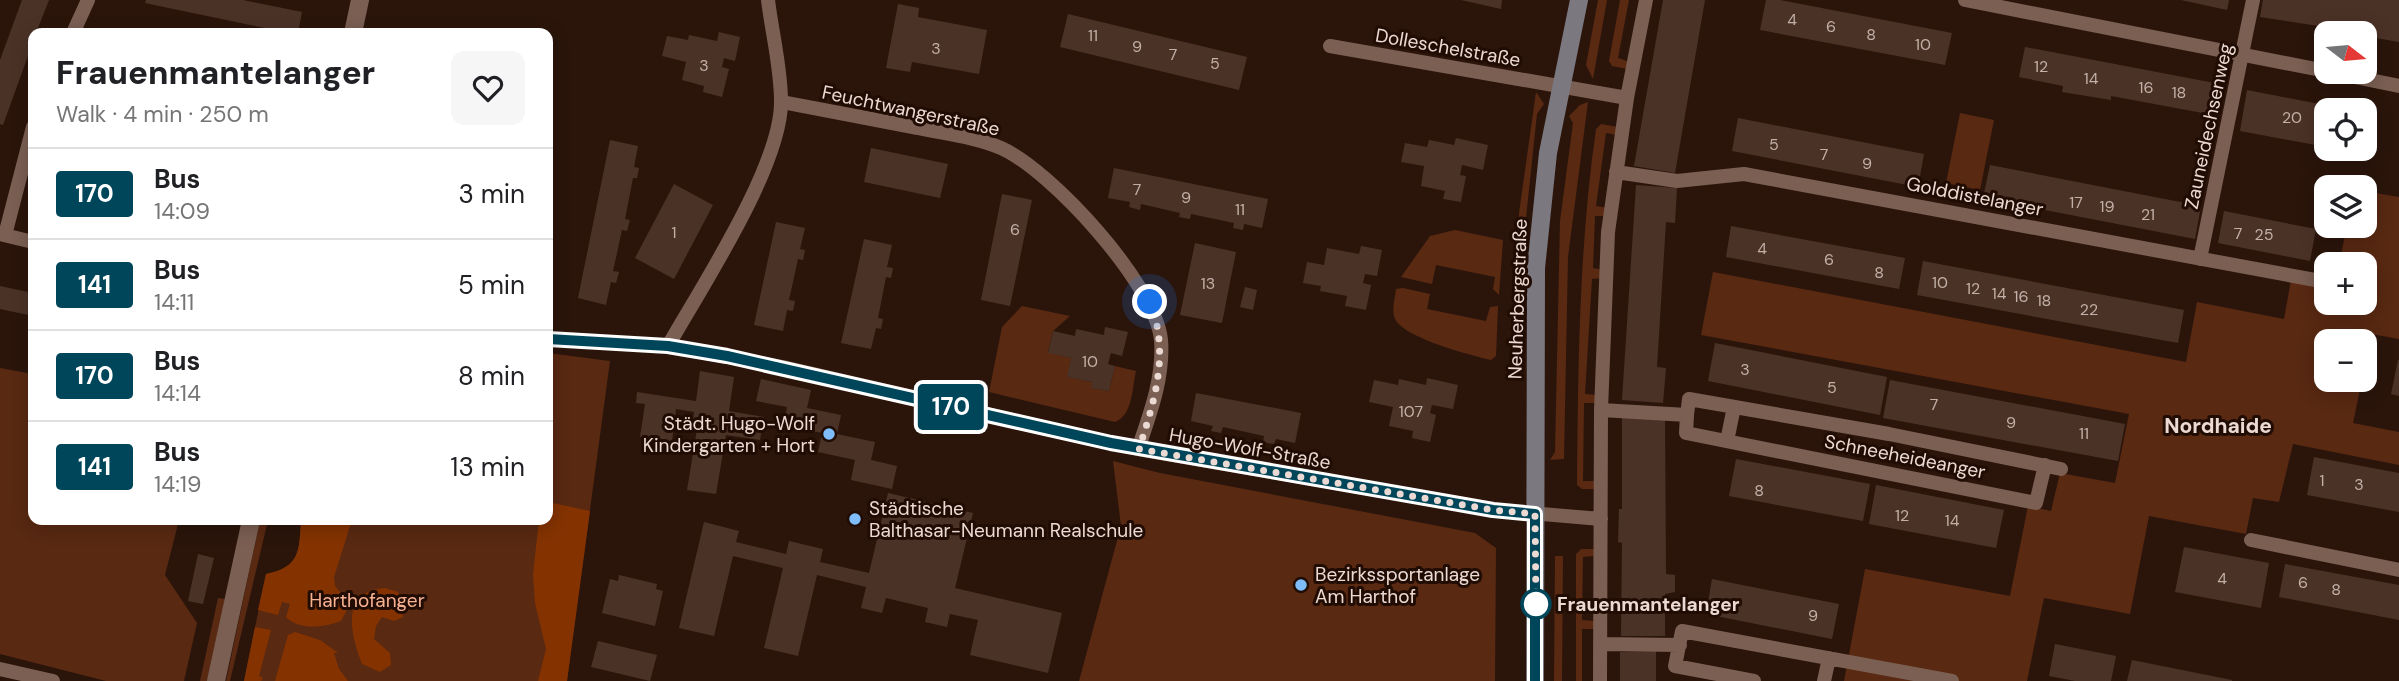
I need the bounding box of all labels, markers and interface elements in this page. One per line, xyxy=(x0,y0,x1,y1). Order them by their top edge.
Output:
house number: 4 xyxy=(1787,9,1797,30)
house number: 6 xyxy=(1826,16,1836,37)
north arrow xyxy=(2314,21,2376,84)
map controls xyxy=(2314,21,2377,392)
street label: Dolleschelstraße xyxy=(1373,22,1522,73)
house number: 8 xyxy=(1866,24,1876,45)
house number: 11 xyxy=(1088,25,1098,46)
house number: 10 xyxy=(1915,34,1931,55)
house number: 9 xyxy=(1132,36,1142,57)
house number: 3 xyxy=(931,38,941,59)
street label: Zauneidechsenweg xyxy=(2179,40,2238,211)
house number: 7 xyxy=(1169,44,1177,65)
text: Frauenmantelanger xyxy=(56,51,375,94)
button: heart xyxy=(451,51,525,125)
house number: 5 xyxy=(1210,53,1220,74)
house number: 3 xyxy=(699,55,709,76)
house number: 12 xyxy=(2034,56,2048,77)
house number: 14 xyxy=(2084,68,2099,89)
house number: 16 xyxy=(2138,77,2154,98)
street label: Feuchtwangerstraße xyxy=(820,79,1002,142)
house number: 18 xyxy=(2172,82,2186,103)
button: locate xyxy=(2314,98,2377,161)
text: Walk · 4 min · 250 m xyxy=(56,99,269,129)
house number: 20 xyxy=(2282,107,2302,128)
house number: 5 xyxy=(1769,134,1779,155)
house number: 7 xyxy=(1820,144,1828,165)
house number: 9 xyxy=(1862,153,1872,174)
text: Bus xyxy=(154,162,200,196)
street label: Golddistelanger xyxy=(1904,171,2045,222)
button: layers xyxy=(2314,175,2377,238)
text: 3 min xyxy=(458,177,525,211)
text: 170 xyxy=(75,178,114,209)
house number: 7 xyxy=(1133,179,1141,200)
house number: 9 xyxy=(1181,187,1191,208)
house number: 17 xyxy=(2069,192,2083,213)
text: 14:09 xyxy=(154,196,210,226)
house number: 19 xyxy=(2099,196,2115,217)
house number: 11 xyxy=(1235,199,1245,220)
house number: 21 xyxy=(2141,204,2155,225)
street label: Neuherbergstraße xyxy=(1502,218,1533,380)
house number: 6 xyxy=(1010,219,1020,240)
house number: 1 xyxy=(672,222,677,243)
house number: 7 xyxy=(2234,223,2242,244)
house number: 25 xyxy=(2255,224,2273,245)
house number: 4 xyxy=(1757,238,1767,259)
house number: 6 xyxy=(1824,249,1834,270)
button: + xyxy=(2314,252,2377,315)
text: Bus xyxy=(154,253,200,287)
house number: 8 xyxy=(1874,262,1884,283)
text: 5 min xyxy=(458,268,525,302)
text: 141 xyxy=(78,269,111,300)
house number: 10 xyxy=(1932,272,1948,293)
house number: 13 xyxy=(1201,273,1215,294)
house number: 12 xyxy=(1966,278,1980,299)
house number: 14 xyxy=(1992,283,2007,304)
your location xyxy=(1132,284,1167,319)
house number: 16 xyxy=(2013,286,2029,307)
text: 14:11 xyxy=(154,287,194,317)
house number: 18 xyxy=(2037,290,2051,311)
house number: 22 xyxy=(2080,299,2098,320)
button: − xyxy=(2314,329,2377,392)
text: Bus xyxy=(154,344,200,378)
house number: 10 xyxy=(1082,351,1098,372)
text: 8 min xyxy=(458,359,525,393)
house number: 3 xyxy=(1740,359,1750,380)
text: 170 xyxy=(75,360,114,391)
house number: 5 xyxy=(1827,377,1837,398)
text: 14:14 xyxy=(154,378,201,408)
line badge: 170 xyxy=(911,384,991,430)
text: 170 xyxy=(932,391,970,422)
house number: 7 xyxy=(1930,394,1938,415)
house number: 107 xyxy=(1399,401,1423,422)
place label: Städt. Hugo-Wolf Kindergarten + Hort xyxy=(643,411,815,458)
house number: 9 xyxy=(2006,412,2016,433)
district label: Nordhaide xyxy=(2164,412,2272,440)
street label: Hugo-Wolf-Straße xyxy=(1167,422,1333,475)
house number: 11 xyxy=(2079,423,2089,444)
marker: Städt. Hugo-Wolf Kindergarten + Hort xyxy=(821,426,837,442)
street label: Schneeheideanger xyxy=(1822,429,1988,484)
text: Bus xyxy=(154,435,200,469)
text: 13 min xyxy=(450,450,525,484)
text: 141 xyxy=(78,451,111,482)
text: 14:19 xyxy=(154,469,201,499)
house number: 1 xyxy=(2320,470,2325,491)
house number: 3 xyxy=(2354,474,2364,495)
house number: 8 xyxy=(1754,480,1764,501)
place label: Städtische Balthasar-Neumann Realschule xyxy=(869,496,1143,543)
house number: 12 xyxy=(1895,505,1909,526)
house number: 14 xyxy=(1945,510,1960,531)
marker: Städtische Balthasar-Neumann Realschule xyxy=(847,511,863,527)
place label: Bezirkssportanlage Am Harthof xyxy=(1315,562,1480,609)
house number: 4 xyxy=(2217,568,2227,589)
house number: 6 xyxy=(2298,572,2308,593)
marker: Bezirkssportanlage Am Harthof xyxy=(1293,577,1309,593)
house number: 8 xyxy=(2331,579,2341,600)
park label: Harthofanger xyxy=(309,588,425,613)
marker: Frauenmantelanger xyxy=(1521,589,1551,619)
place label: Frauenmantelanger xyxy=(1557,592,1740,617)
house number: 9 xyxy=(1808,605,1818,626)

